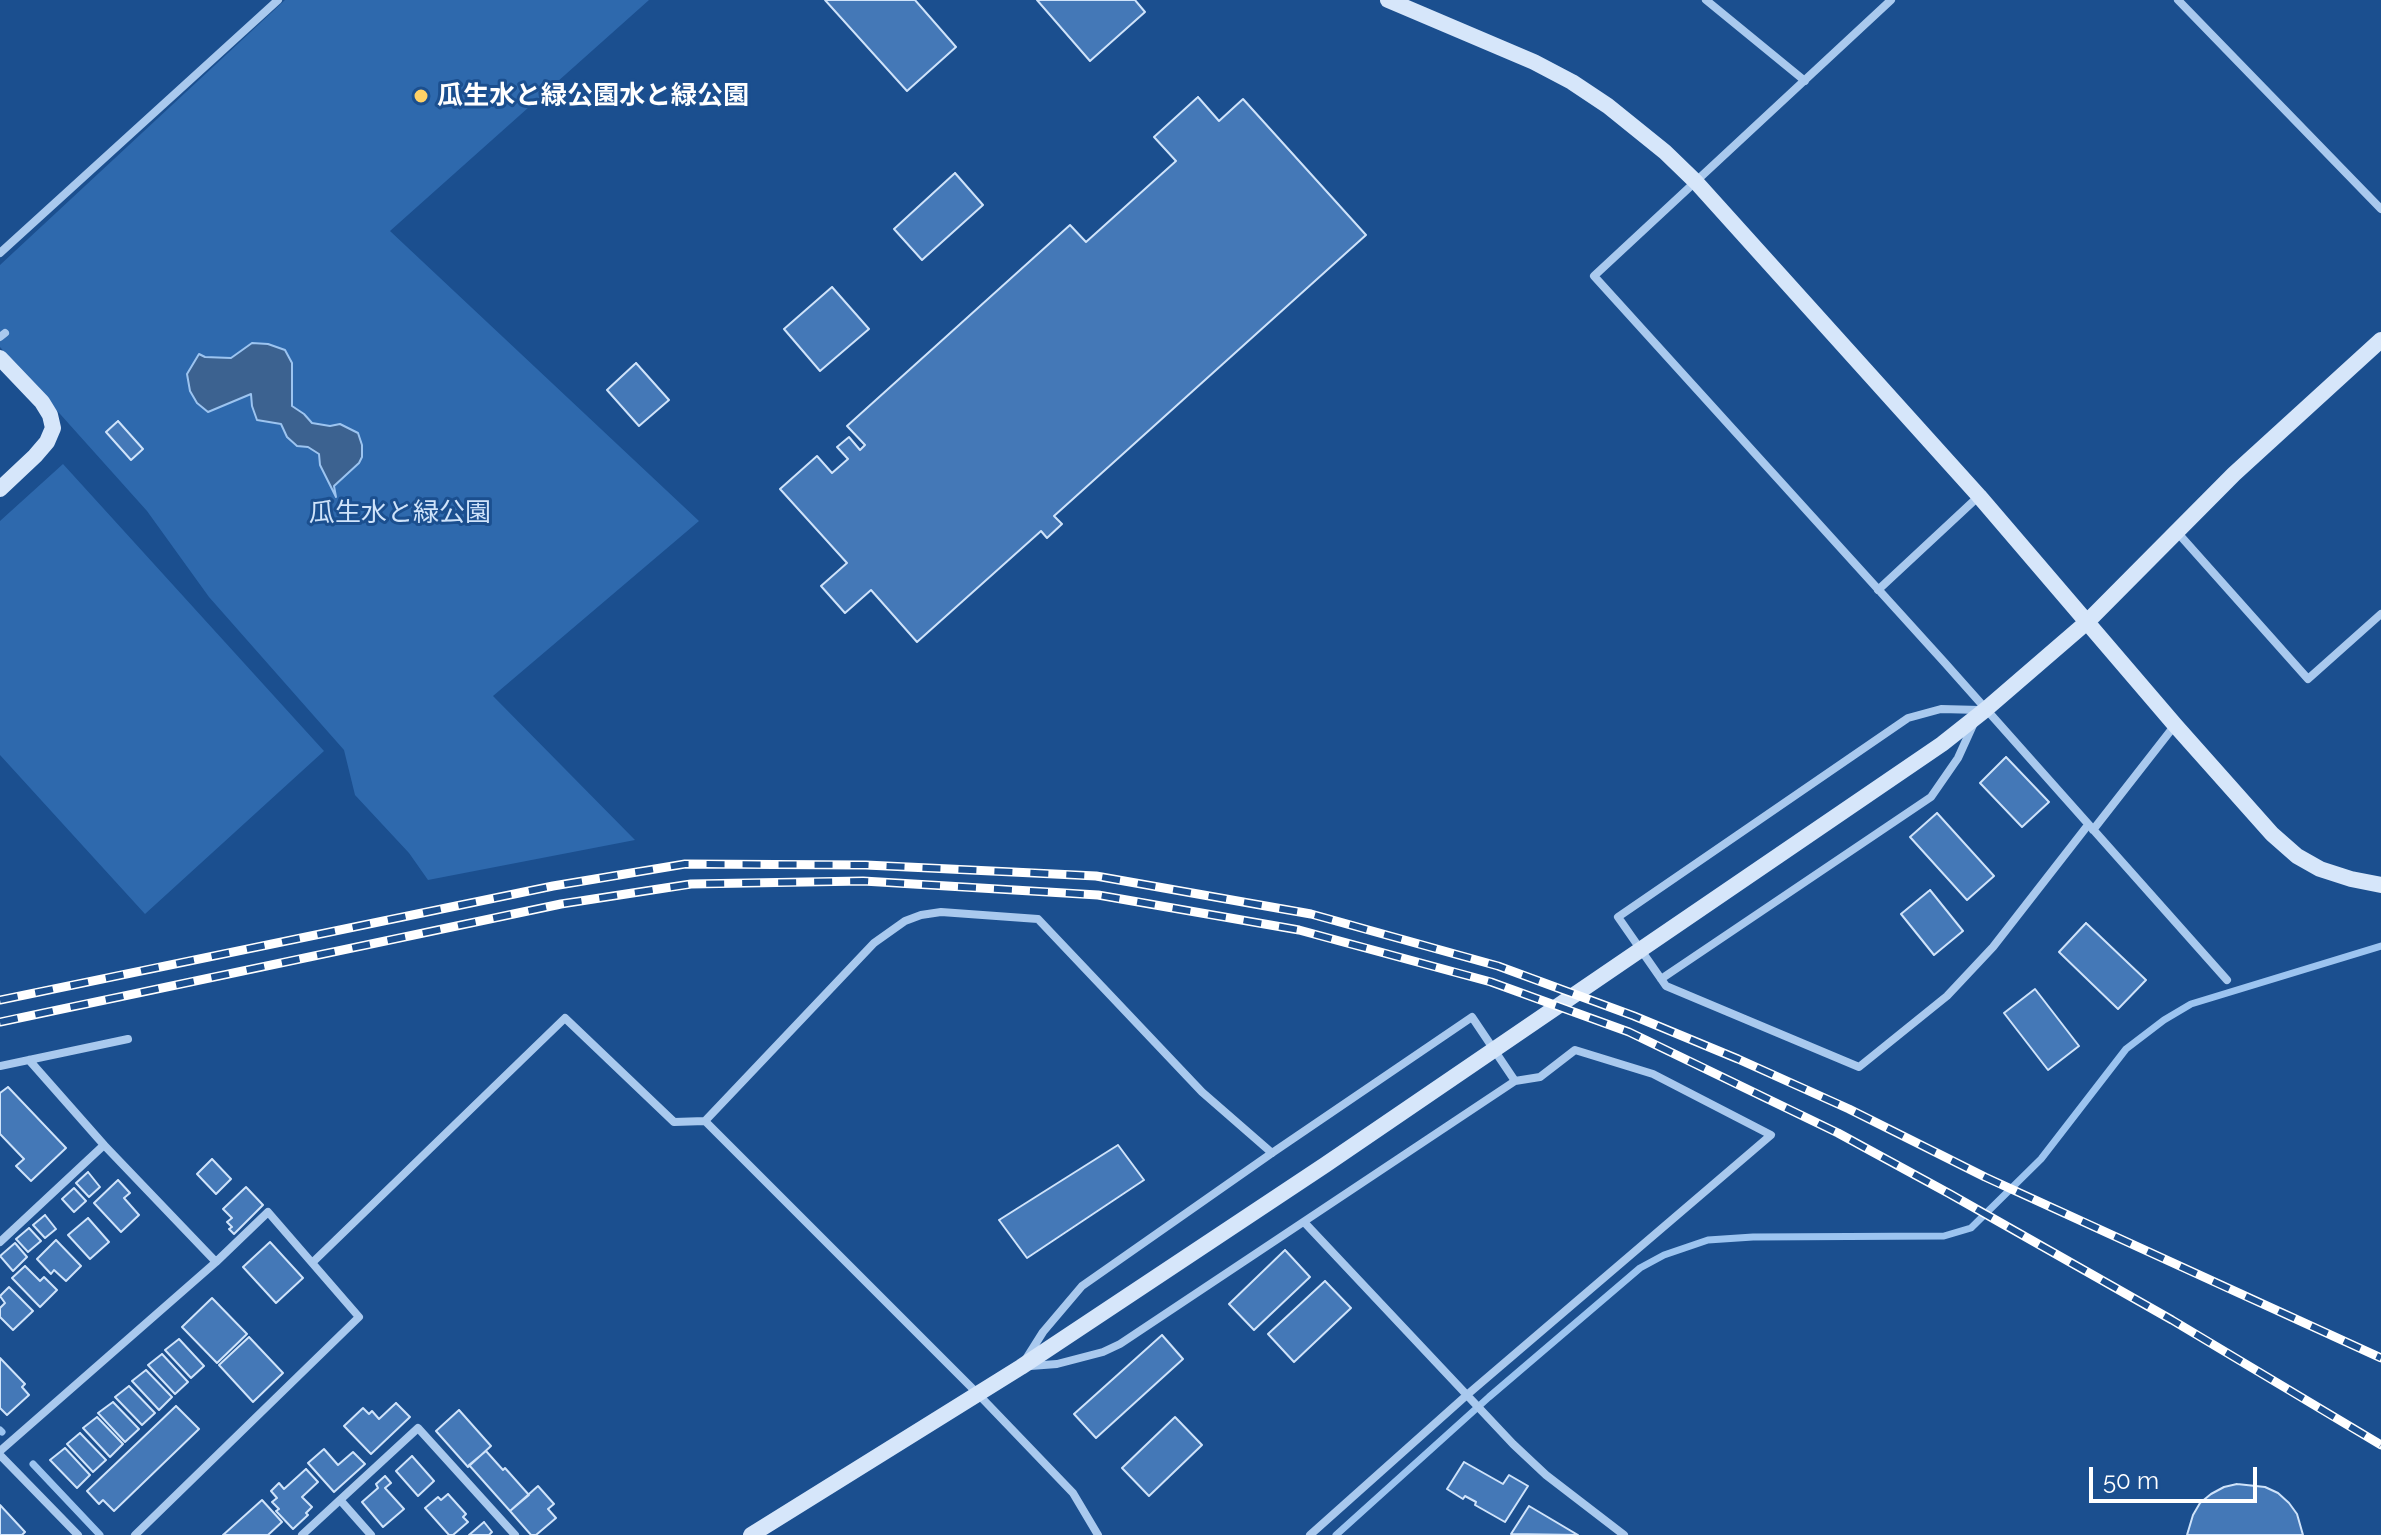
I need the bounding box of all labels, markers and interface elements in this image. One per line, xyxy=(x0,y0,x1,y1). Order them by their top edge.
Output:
place label: 瓜生水と緑公園水と緑公園 xyxy=(437,80,749,112)
marker: 瓜生水と緑公園水と緑公園 xyxy=(412,87,430,105)
park label: 瓜生水と緑公園 xyxy=(309,497,491,529)
scale bar xyxy=(2093,1451,2261,1501)
text: 50 m xyxy=(2103,1466,2159,1495)

